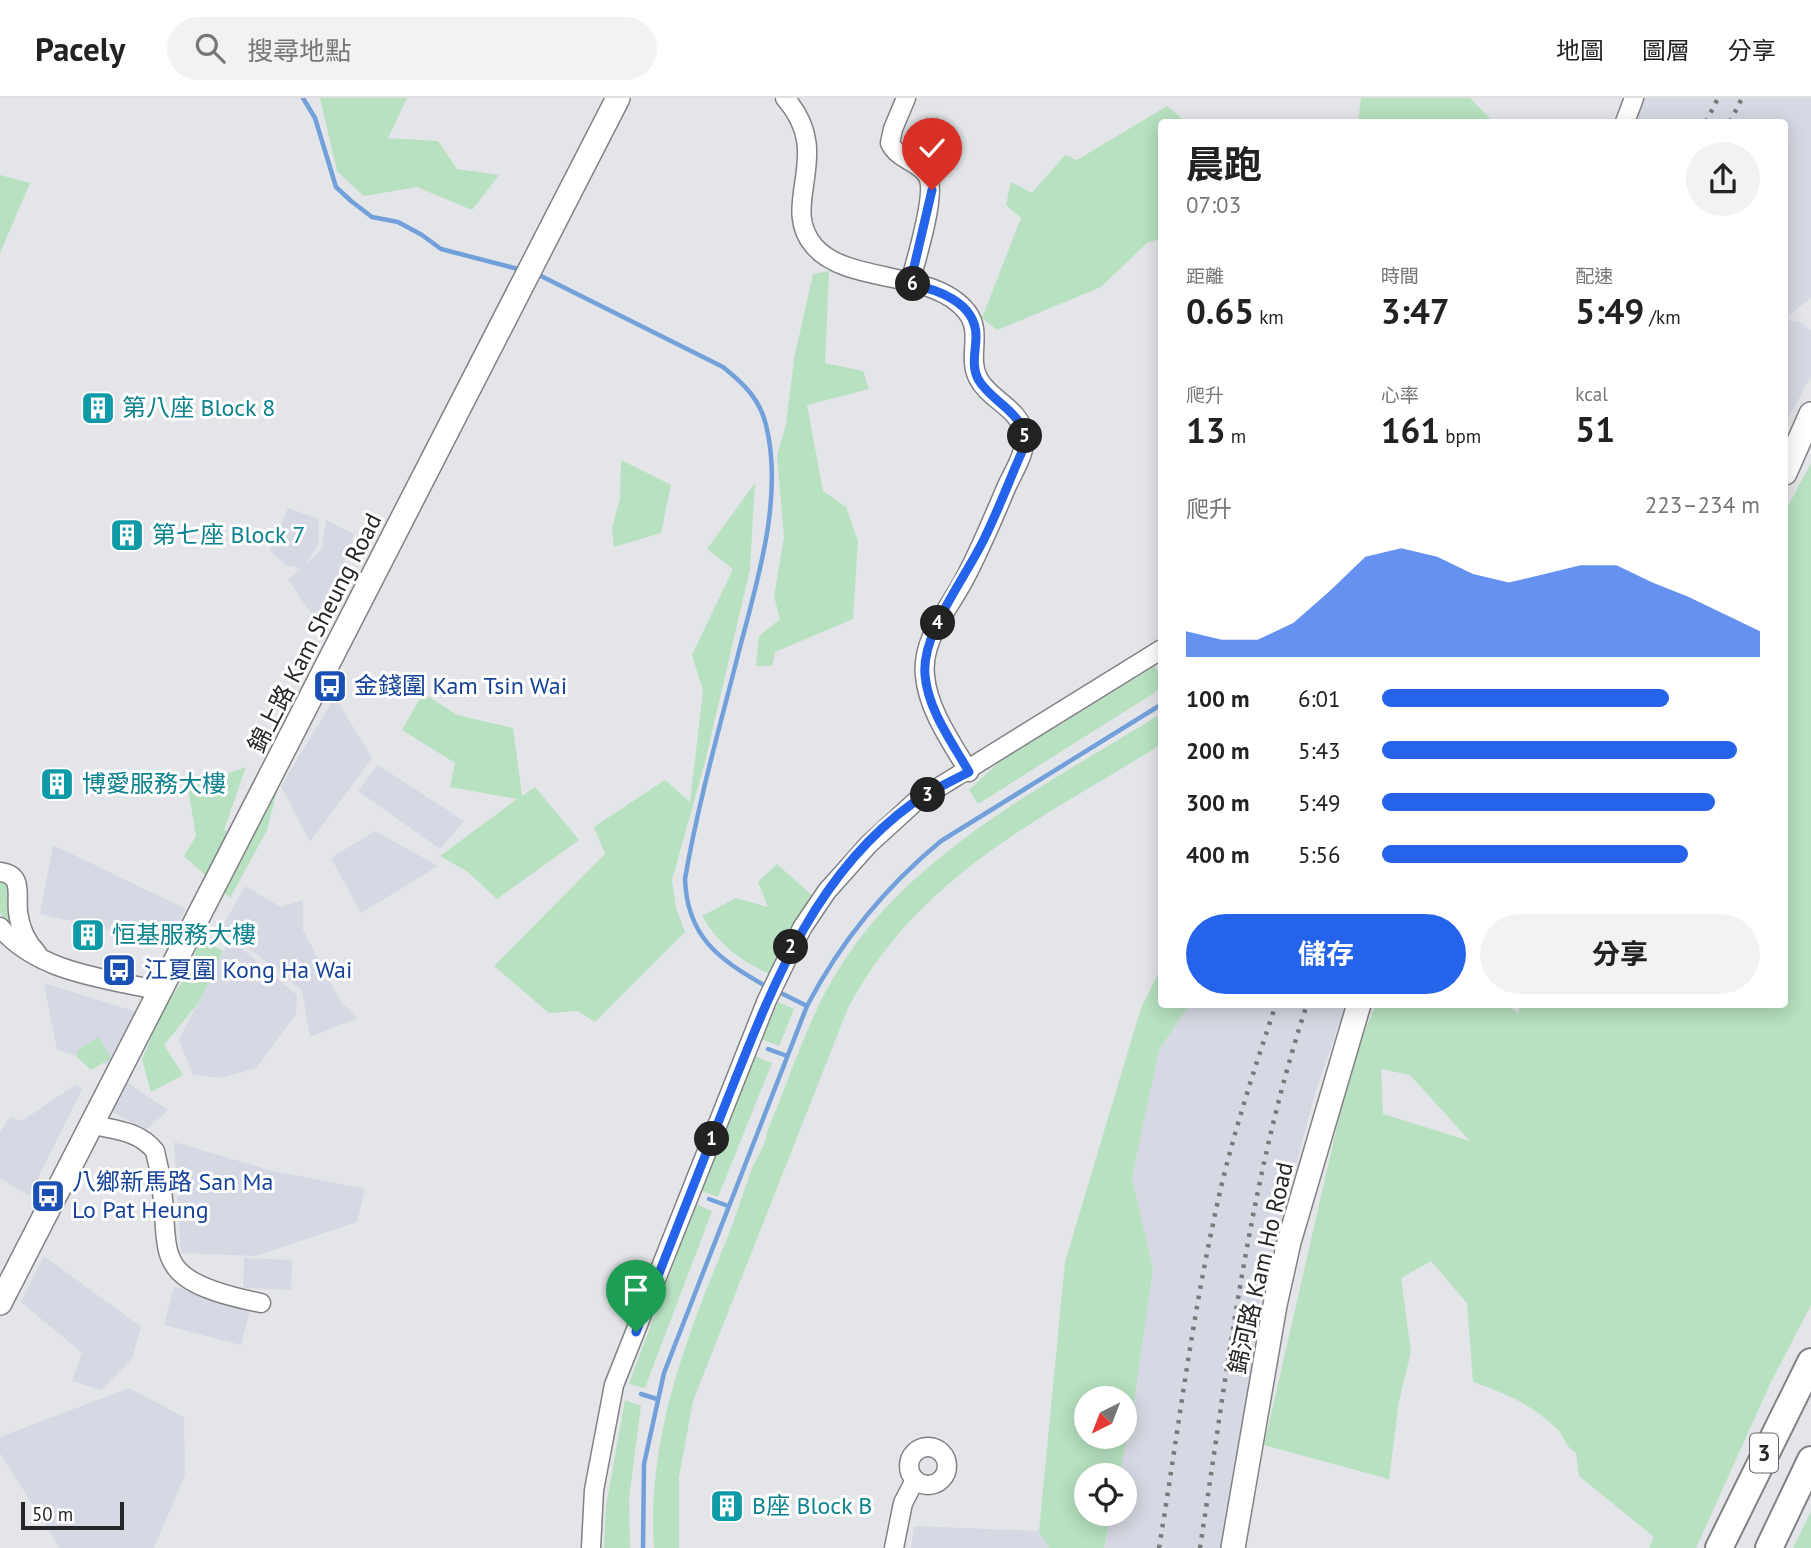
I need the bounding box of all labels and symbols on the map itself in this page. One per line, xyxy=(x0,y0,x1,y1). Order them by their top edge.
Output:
pin xyxy=(902,118,962,190)
pin: 6 xyxy=(895,266,930,302)
building icon: 第八座 Block 8 xyxy=(79,389,117,427)
place label: 第八座 Block 8 xyxy=(122,392,275,423)
pin: 5 xyxy=(1007,418,1042,454)
street label: 錦上路 Kam Sheung Road xyxy=(241,508,388,758)
building icon: 第七座 Block 7 xyxy=(108,516,146,554)
place label: 第七座 Block 7 xyxy=(152,519,305,550)
pin: 4 xyxy=(920,606,956,640)
bus stop icon: 金錢圍 Kam Tsin Wai xyxy=(311,667,349,705)
place label: 金錢圍 Kam Tsin Wai xyxy=(354,670,567,701)
building icon: 博愛服務大樓 xyxy=(38,765,76,803)
place label: 博愛服務大樓 xyxy=(82,768,226,799)
pin: 3 xyxy=(911,778,946,812)
building icon: 恒基服務大樓 xyxy=(69,916,107,954)
place label: 恒基服務大樓 xyxy=(112,919,256,950)
pin: 2 xyxy=(774,930,808,964)
bus stop icon: 江夏圍 Kong Ha Wai xyxy=(100,951,138,989)
place label: 江夏圍 Kong Ha Wai xyxy=(144,954,352,985)
pin: 1 xyxy=(694,1122,730,1156)
street label: 錦河路 Kam Ho Road xyxy=(1221,1159,1300,1377)
place label: 八鄉新馬路 San Ma Lo Pat Heung xyxy=(72,1166,273,1225)
bus stop icon: 八鄉新馬路 San Ma Lo Pat Heung xyxy=(29,1177,67,1215)
pin xyxy=(606,1260,666,1332)
north arrow xyxy=(1074,1386,1138,1449)
road number: 3 xyxy=(1750,1434,1778,1472)
building icon: B座 Block B xyxy=(708,1487,746,1525)
place label: B座 Block B xyxy=(752,1490,872,1521)
scale bar xyxy=(21,1499,124,1531)

